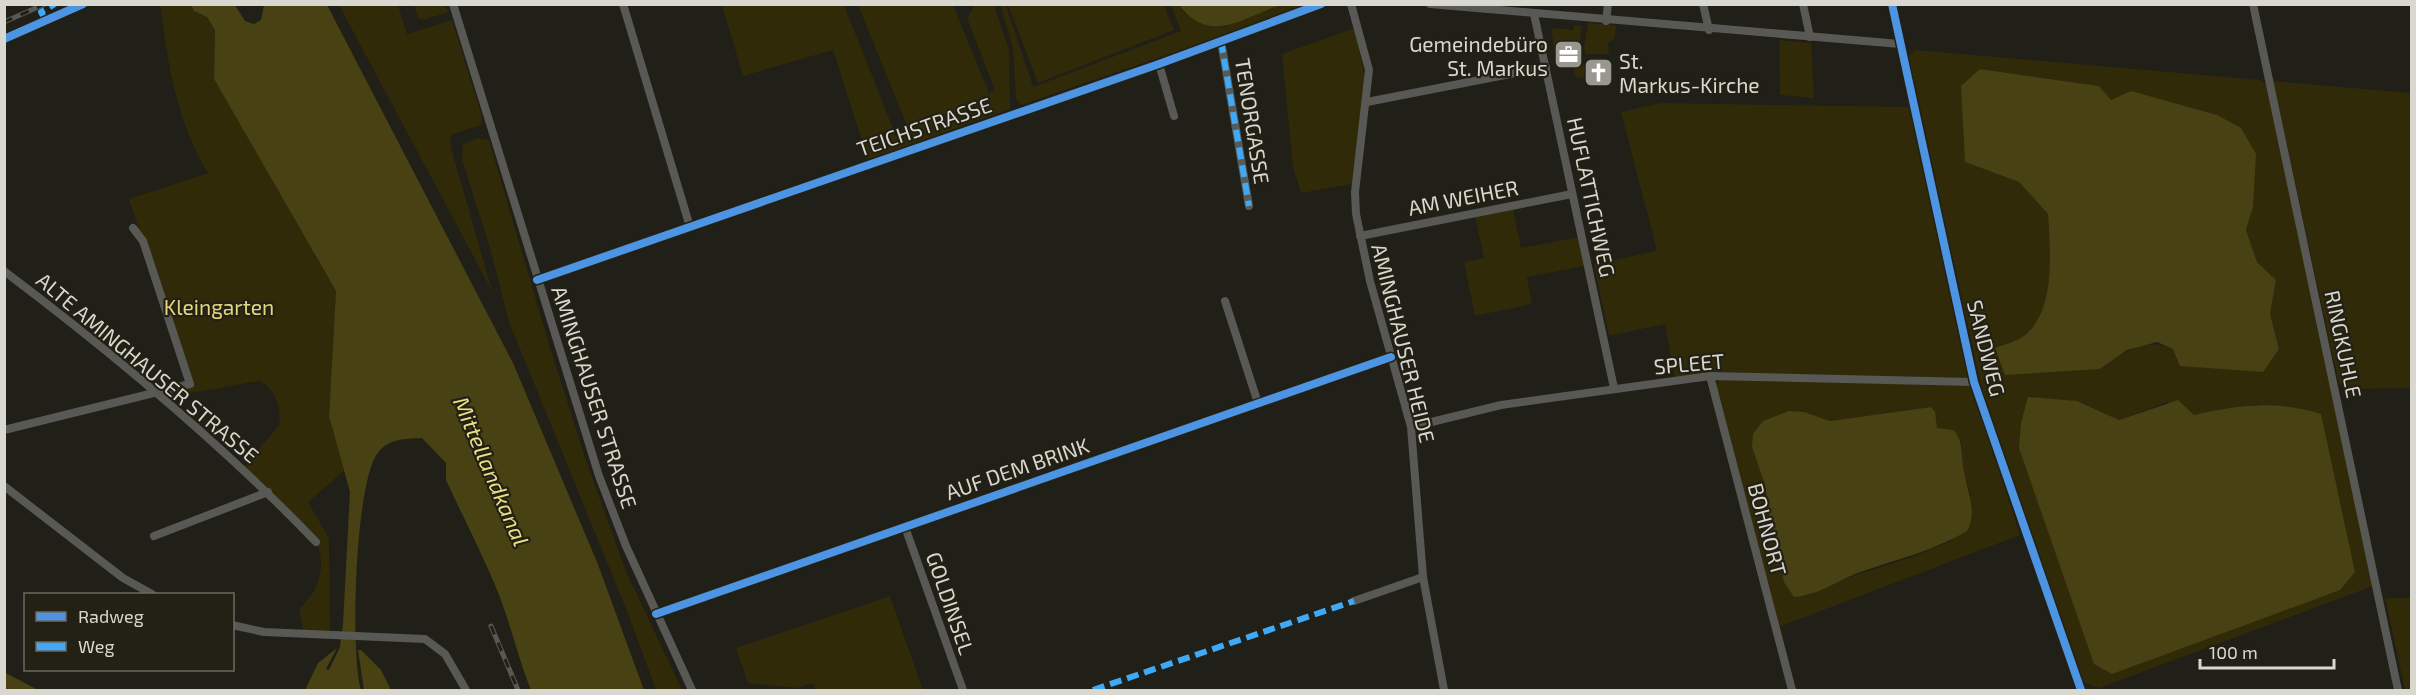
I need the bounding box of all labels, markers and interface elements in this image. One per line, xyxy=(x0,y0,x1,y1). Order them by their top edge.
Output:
place label: Gemeindebüro St. Markus xyxy=(1409,31,1548,80)
office icon: Gemeindebüro St. Markus xyxy=(1553,39,1585,71)
place label: St. Markus-Kirche xyxy=(1619,48,1760,97)
street label: TENORGASSE xyxy=(1231,56,1275,186)
church icon: St. Markus-Kirche xyxy=(1582,56,1614,88)
street label: TEICHSTRASSE xyxy=(853,91,995,161)
street label: HUFLATTICHWEG xyxy=(1563,115,1621,279)
street label: AM WEIHER xyxy=(1406,174,1520,220)
street label: AMINGHAUSER HEIDE xyxy=(1367,241,1441,445)
street label: ALTE AMINGHAUSER STRASSE xyxy=(32,267,264,467)
street label: AMINGHAUSER STRASSE xyxy=(547,283,643,511)
street label: RINGKUHLE xyxy=(2320,288,2368,400)
park label: Kleingarten xyxy=(164,294,274,319)
street label: SANDWEG xyxy=(1963,297,2011,399)
street label: SPLEET xyxy=(1653,347,1725,379)
water label: Mittellandkanal xyxy=(449,392,535,550)
street label: AUF DEM BRINK xyxy=(942,432,1093,504)
street label: BOHNORT xyxy=(1744,480,1792,578)
street label: GOLDINSEL xyxy=(922,549,980,658)
legend xyxy=(24,593,234,671)
text: Radweg xyxy=(78,605,144,627)
scale bar xyxy=(2200,632,2334,670)
text: Weg xyxy=(78,635,114,657)
text: 100 m xyxy=(2209,641,2258,663)

